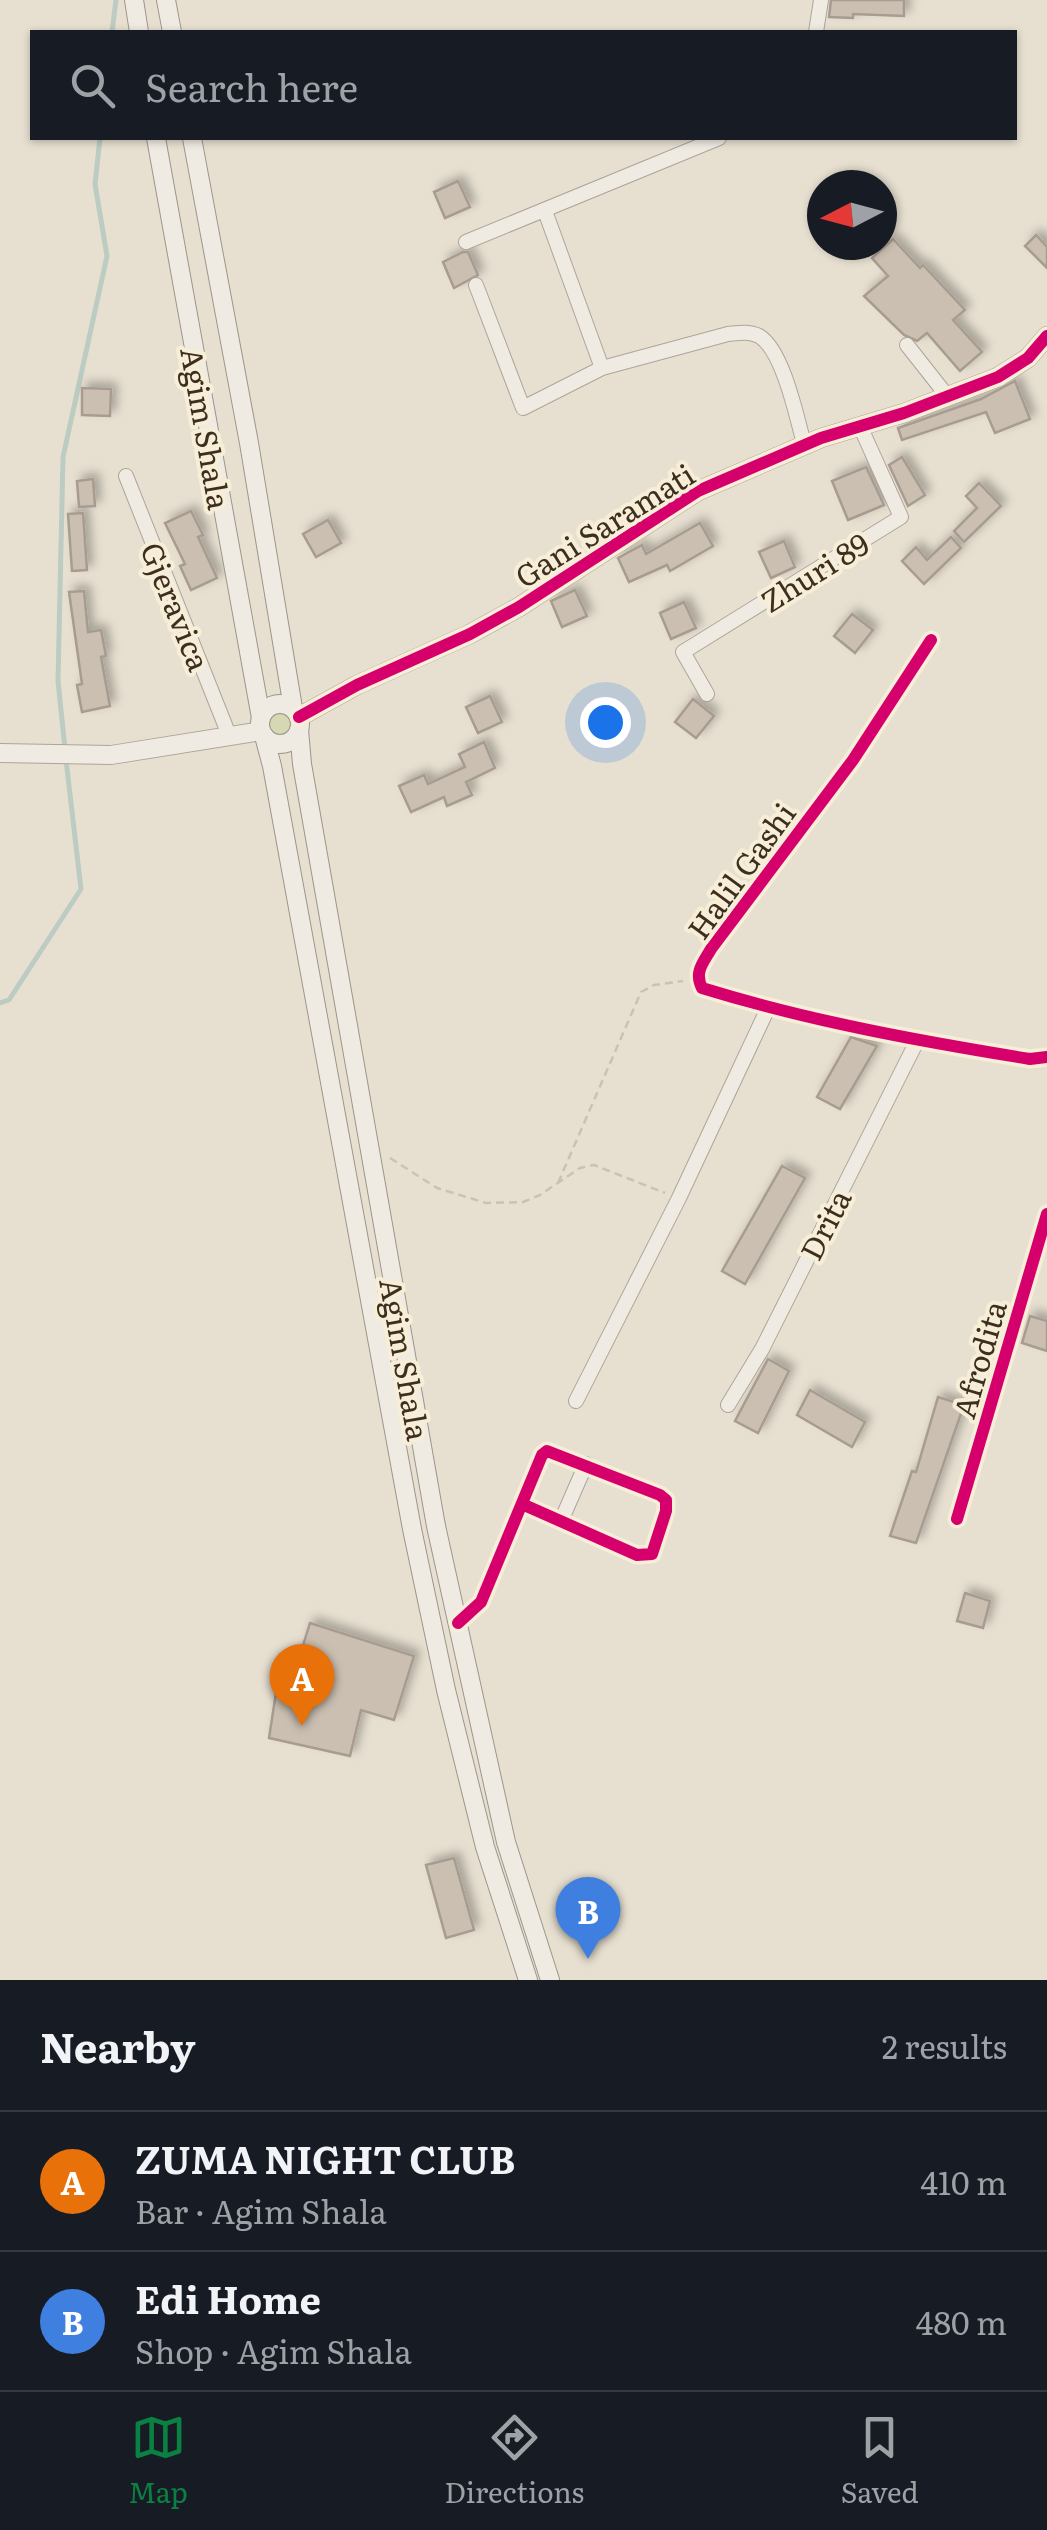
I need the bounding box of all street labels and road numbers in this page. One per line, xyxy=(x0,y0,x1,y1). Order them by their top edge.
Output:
street label: Agim Shala xyxy=(171,343,243,513)
street label: Gani Saramati xyxy=(506,451,702,597)
street label: Zhuri 89 xyxy=(751,520,877,622)
street label: Gjeravica xyxy=(131,535,223,678)
street label: Halil Gashi xyxy=(675,793,805,947)
street label: Drita xyxy=(788,1180,861,1267)
street label: Agim Shala xyxy=(370,1274,442,1444)
street label: Afrodita xyxy=(940,1294,1016,1423)

